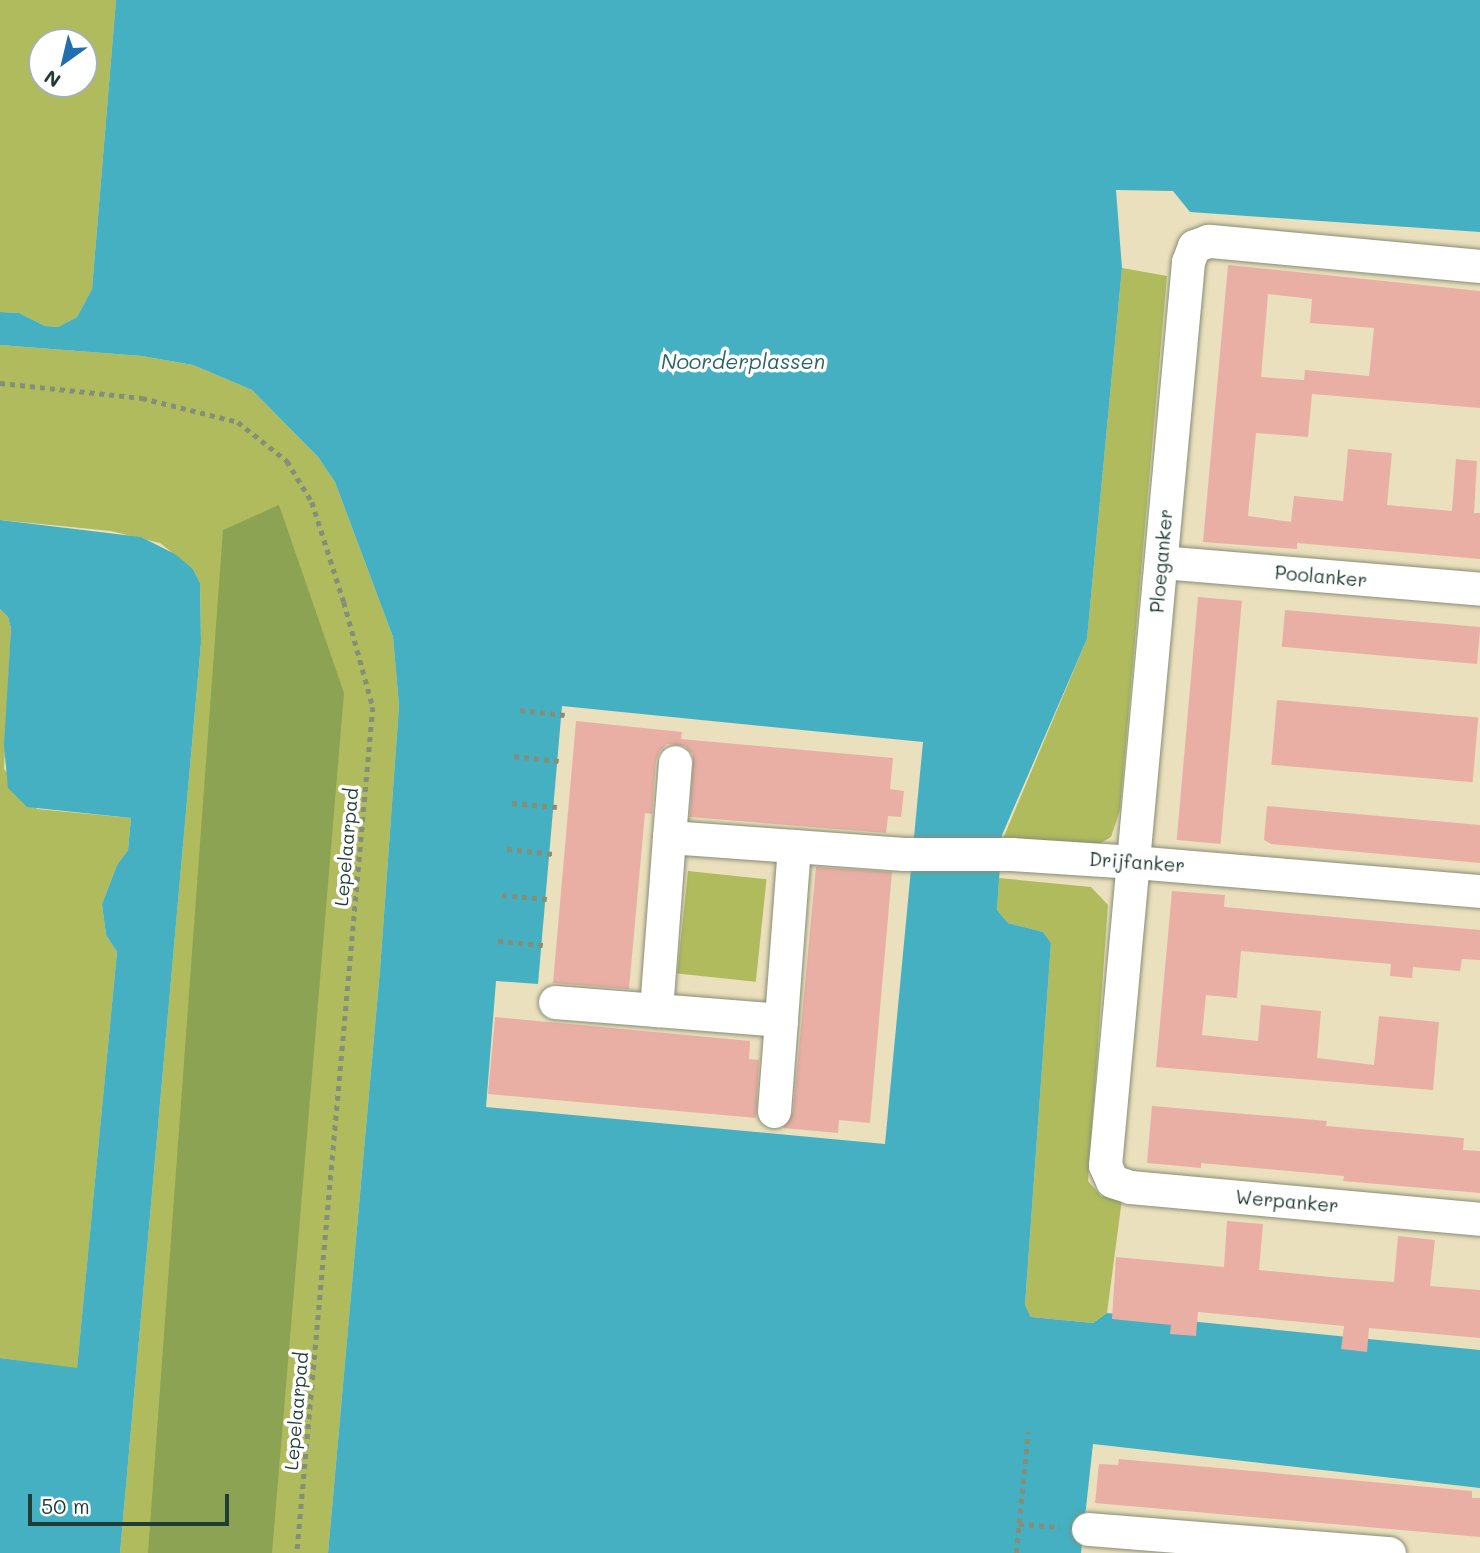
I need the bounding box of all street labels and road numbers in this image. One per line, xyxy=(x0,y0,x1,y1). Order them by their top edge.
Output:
street label: Ploeganker xyxy=(1145,508,1177,614)
street label: Poolanker xyxy=(1274,561,1368,591)
street label: Lepelaarpad xyxy=(329,787,363,907)
street label: Drijfanker xyxy=(1088,847,1186,877)
street label: Werpanker xyxy=(1234,1185,1340,1217)
street label: Lepelaarpad xyxy=(279,1351,313,1471)

